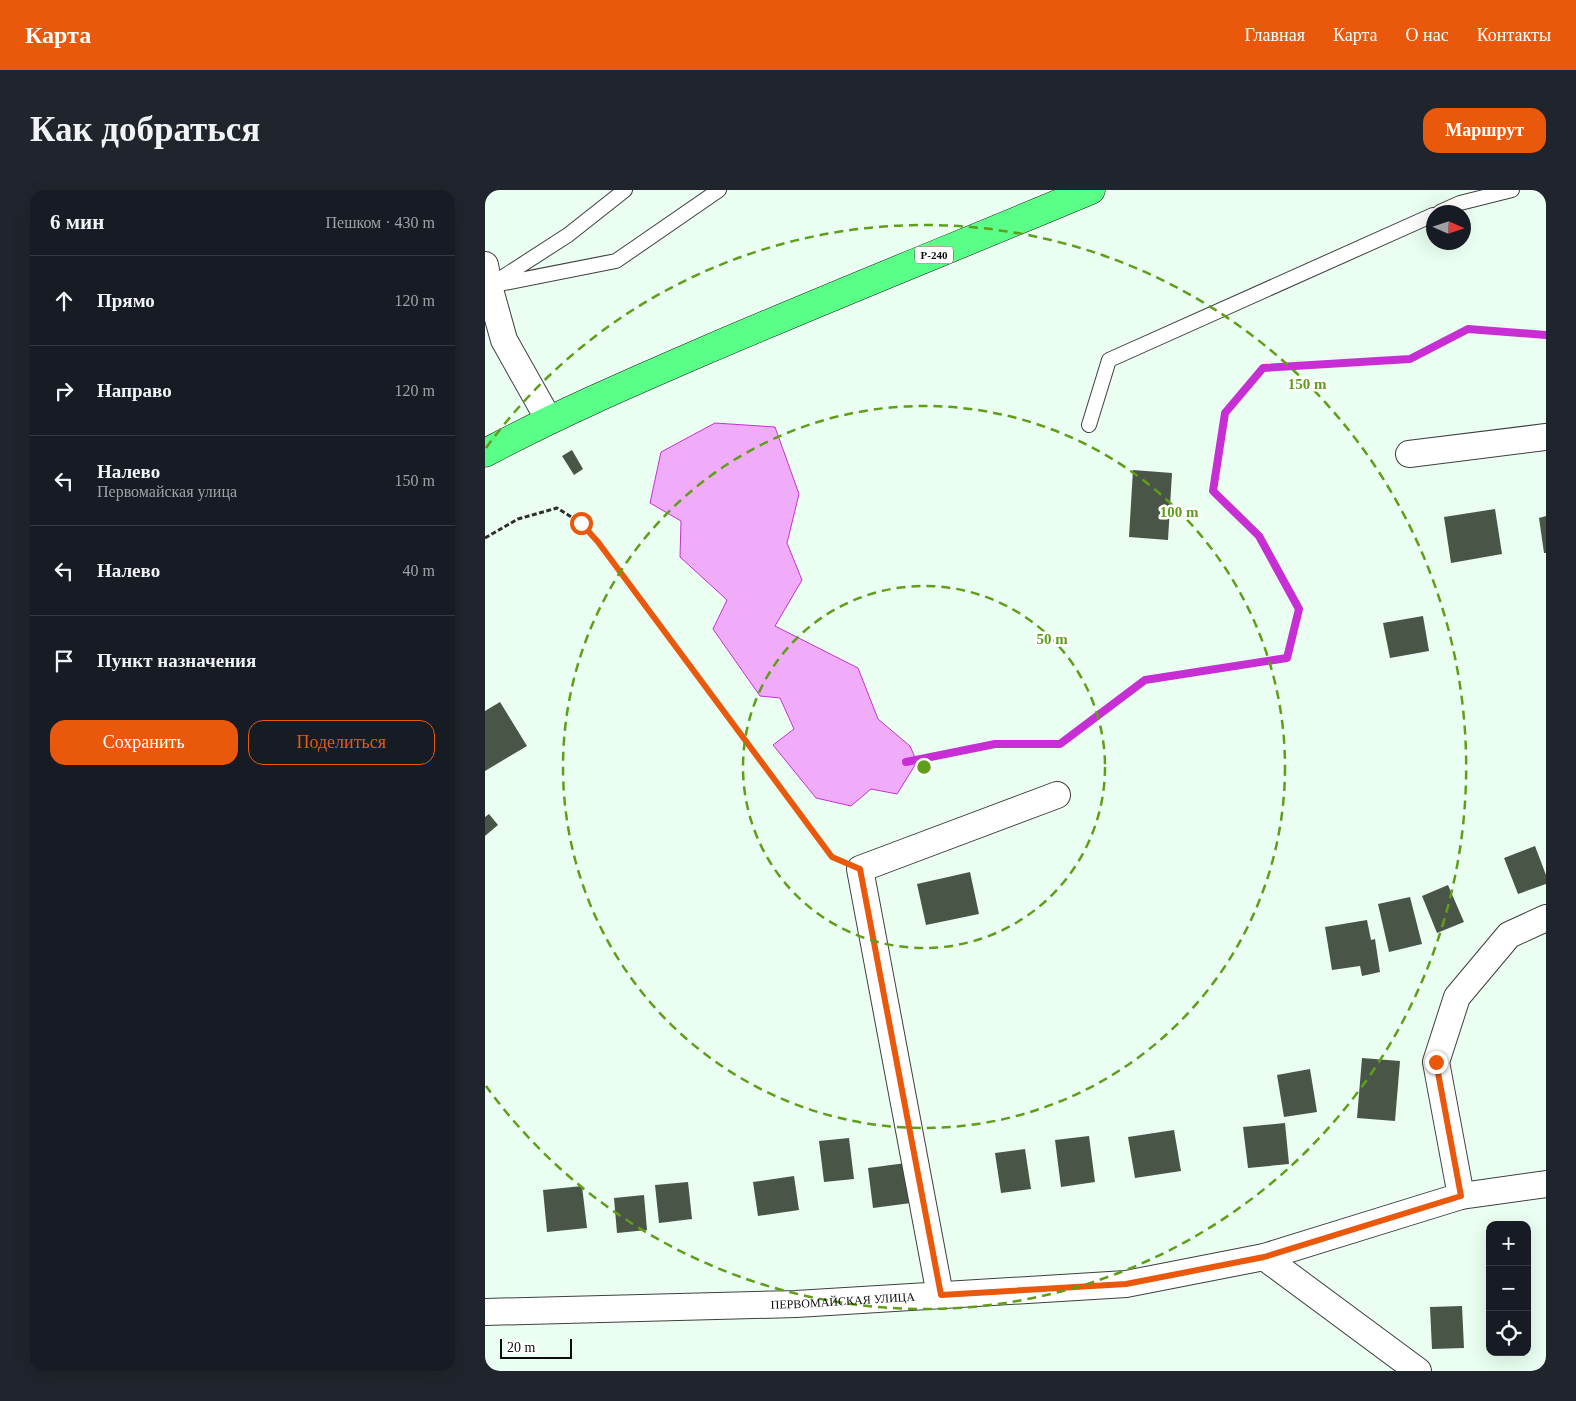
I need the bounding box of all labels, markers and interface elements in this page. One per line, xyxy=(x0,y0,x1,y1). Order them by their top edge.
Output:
text: Карта xyxy=(25,22,91,48)
text: Главная xyxy=(1245,25,1305,45)
text: Карта xyxy=(1333,25,1378,45)
text: О нас xyxy=(1406,25,1449,45)
text: Контакты xyxy=(1477,25,1551,45)
button: Маршрут xyxy=(1423,108,1546,153)
text: Как добраться xyxy=(30,110,260,149)
north arrow xyxy=(1426,205,1471,250)
text: 6 мин xyxy=(50,210,104,234)
text: Пешком · 430 m xyxy=(325,214,435,231)
road number: Р-240 xyxy=(915,246,953,264)
icon: ahead xyxy=(50,287,78,315)
text: Прямо xyxy=(97,290,155,311)
text: 120 m xyxy=(395,292,435,309)
text: 150 m xyxy=(1288,376,1327,392)
icon: right xyxy=(50,377,78,405)
text: Направо xyxy=(97,380,172,401)
text: 120 m xyxy=(395,382,435,399)
text: Налево xyxy=(97,461,160,482)
icon: left xyxy=(50,467,78,495)
text: 150 m xyxy=(395,472,435,489)
text: Первомайская улица xyxy=(97,483,237,500)
text: 100 m xyxy=(1160,504,1199,520)
route start xyxy=(570,512,593,535)
icon: left xyxy=(50,557,78,585)
text: Налево xyxy=(97,560,160,581)
text: 40 m xyxy=(403,562,435,579)
text: 50 m xyxy=(1036,631,1068,647)
icon: arrive xyxy=(50,647,78,675)
text: Пункт назначения xyxy=(97,650,256,671)
button: Сохранить xyxy=(50,720,238,765)
button: Поделиться xyxy=(248,720,435,765)
centre of rings xyxy=(915,758,933,776)
route end xyxy=(1425,1051,1448,1074)
map controls xyxy=(1486,1221,1531,1356)
button: + xyxy=(1486,1221,1531,1266)
button: − xyxy=(1486,1266,1531,1311)
street label: ПЕРВОМАЙСКАЯ УЛИЦА xyxy=(771,1290,916,1312)
button: locate xyxy=(1486,1311,1531,1356)
scale bar xyxy=(500,1336,573,1359)
text: 20 m xyxy=(507,1340,535,1355)

